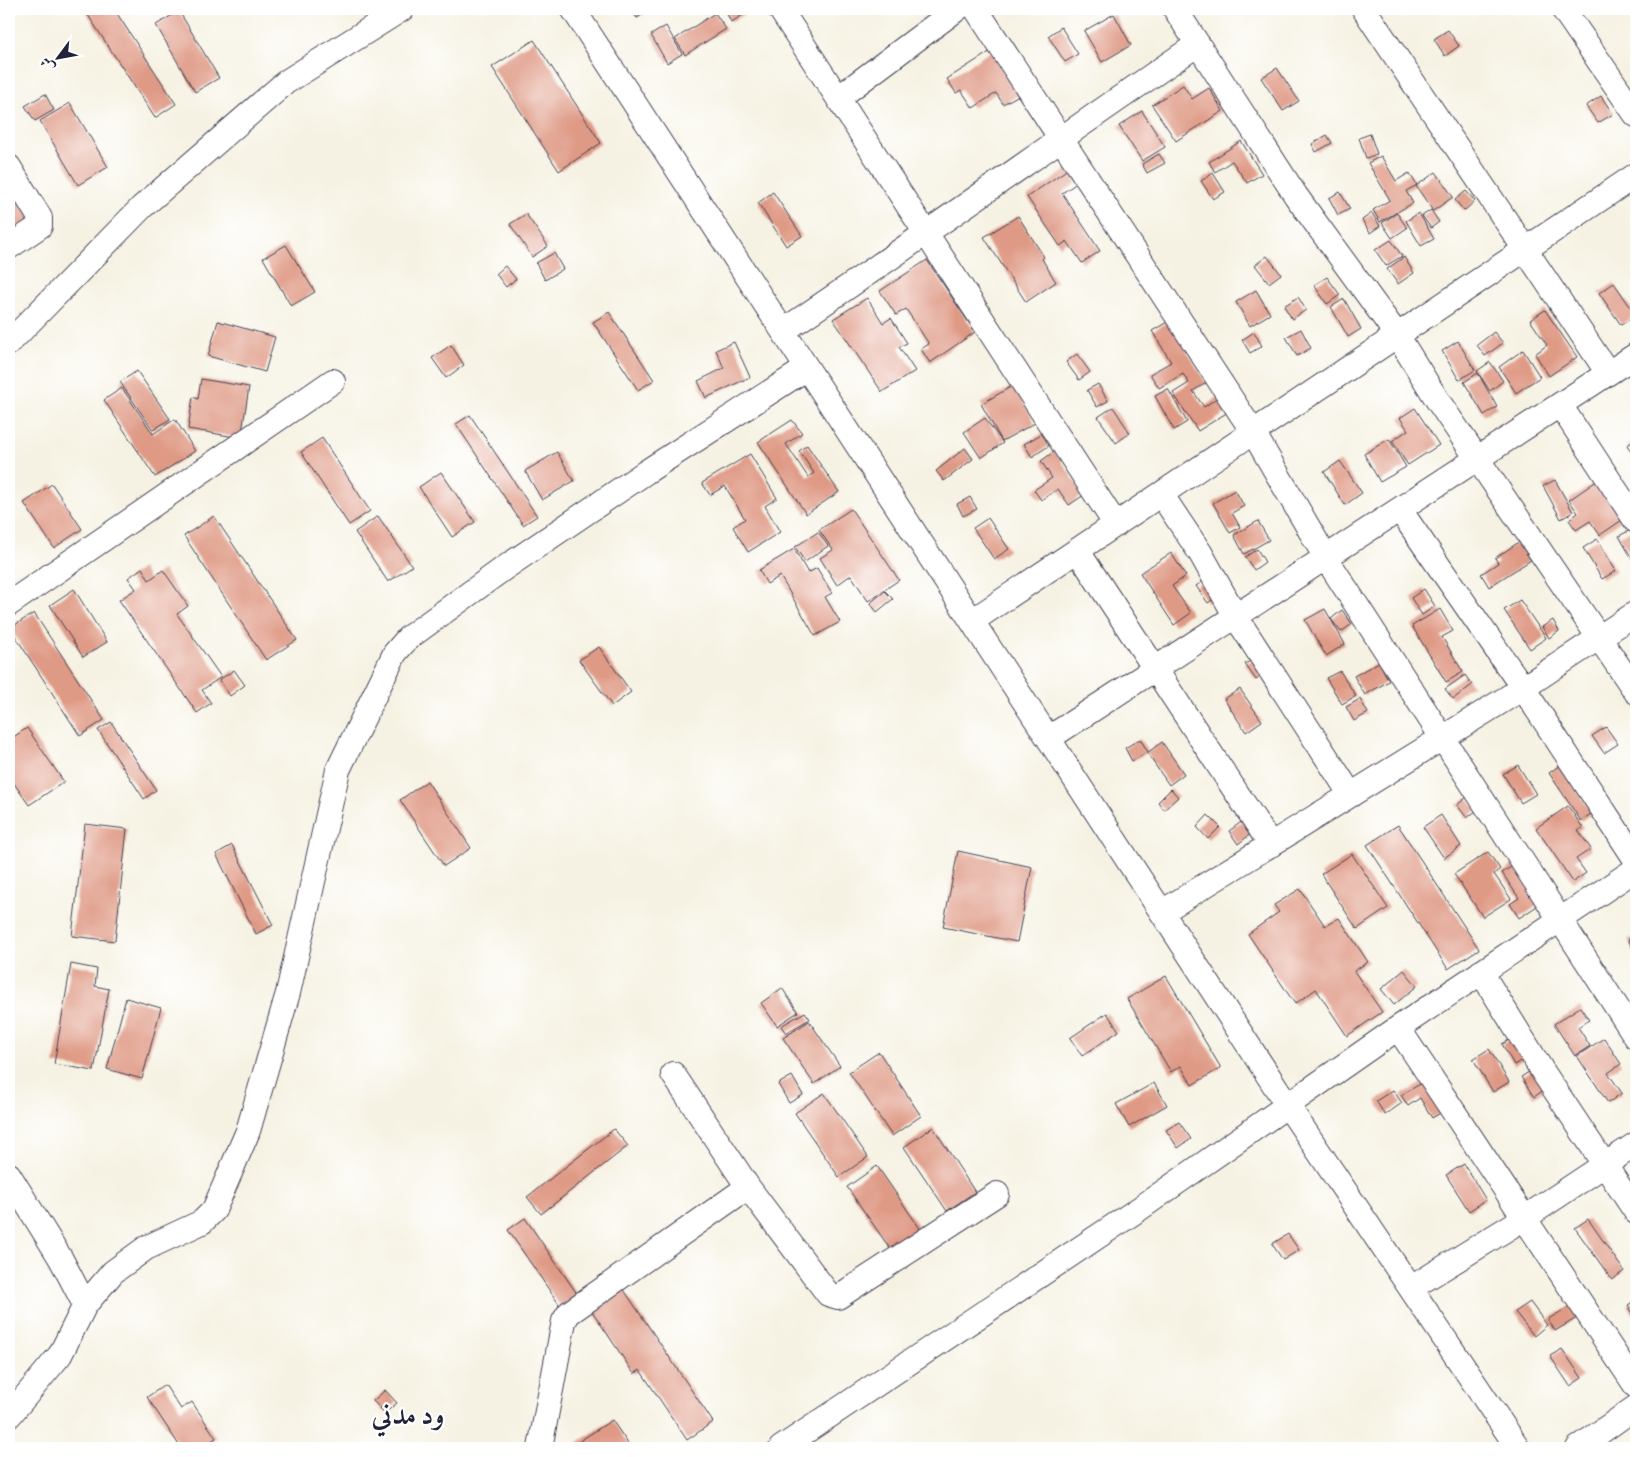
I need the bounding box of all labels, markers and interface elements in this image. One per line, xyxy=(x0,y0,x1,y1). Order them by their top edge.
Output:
north arrow xyxy=(32,32,82,82)
text: ش xyxy=(36,54,59,75)
district label: ود مدني xyxy=(371,1398,444,1437)

